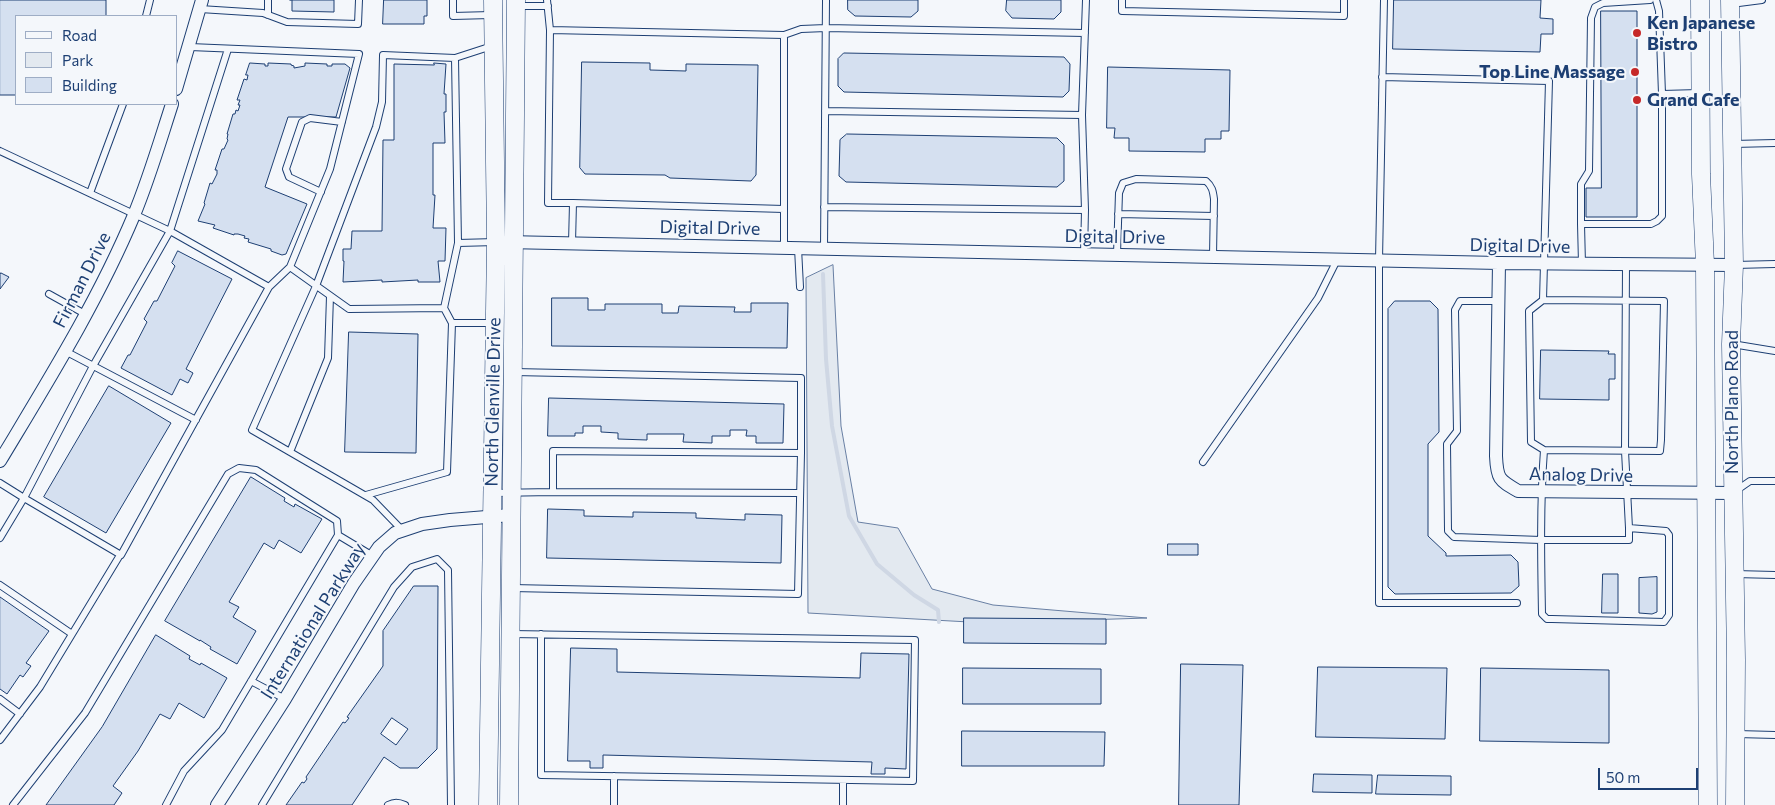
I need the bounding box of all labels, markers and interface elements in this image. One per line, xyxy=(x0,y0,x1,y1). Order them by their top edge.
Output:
place label: Ken Japanese Bistro xyxy=(1647,12,1755,54)
legend xyxy=(15,15,178,105)
text: Road xyxy=(62,26,97,44)
marker: Ken Japanese Bistro xyxy=(1631,27,1643,39)
text: Park xyxy=(62,51,93,69)
place label: Top Line Massage xyxy=(1479,61,1625,83)
marker: Top Line Massage xyxy=(1629,66,1641,78)
text: Building xyxy=(62,76,117,94)
place label: Grand Cafe xyxy=(1647,89,1740,111)
marker: Grand Cafe xyxy=(1631,94,1643,106)
street label: Digital Drive xyxy=(660,216,760,240)
street label: Digital Drive xyxy=(1065,225,1165,249)
street label: Firman Drive xyxy=(49,229,115,331)
street label: Digital Drive xyxy=(1470,234,1570,258)
street label: North Glenville Drive xyxy=(481,317,505,487)
street label: North Plano Road xyxy=(1721,330,1743,474)
street label: Analog Drive xyxy=(1529,463,1633,487)
street label: International Parkway xyxy=(256,539,370,703)
scale bar xyxy=(1600,758,1700,790)
text: 50 m xyxy=(1606,768,1640,786)

